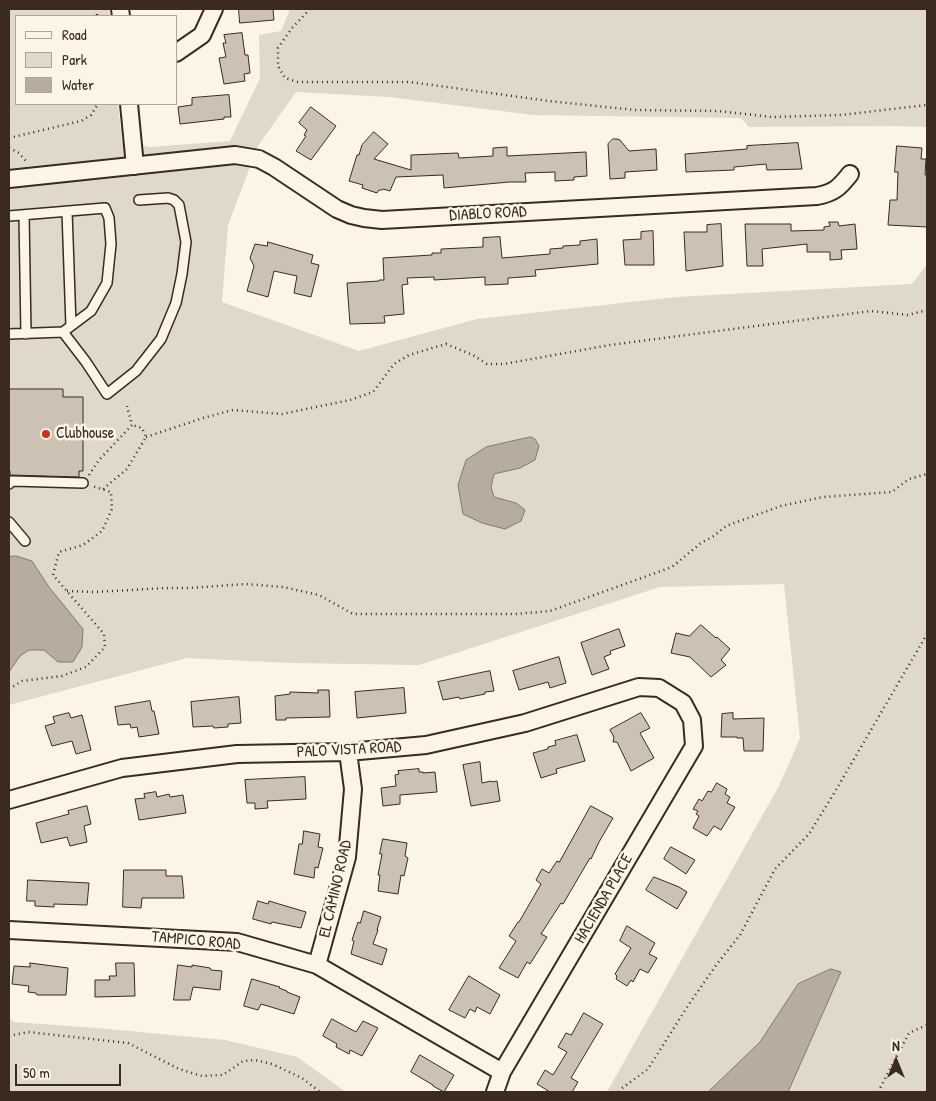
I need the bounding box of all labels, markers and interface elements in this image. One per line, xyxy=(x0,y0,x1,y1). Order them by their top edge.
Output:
legend xyxy=(15,15,178,105)
text: Road xyxy=(62,24,87,45)
text: Park xyxy=(62,49,87,70)
text: Water xyxy=(62,74,94,95)
street label: DIABLO ROAD xyxy=(449,202,527,226)
place label: Clubhouse xyxy=(56,424,114,444)
marker: Clubhouse xyxy=(40,428,52,440)
street label: PALO VISTA ROAD xyxy=(296,738,402,762)
street label: EL CAMINO ROAD xyxy=(315,839,357,939)
street label: HACIENDA PLACE xyxy=(571,851,637,947)
street label: TAMPICO ROAD xyxy=(151,928,241,954)
north arrow xyxy=(871,1036,921,1086)
text: N xyxy=(892,1036,900,1055)
scale bar xyxy=(18,1054,124,1086)
text: 50 m xyxy=(23,1062,50,1083)

